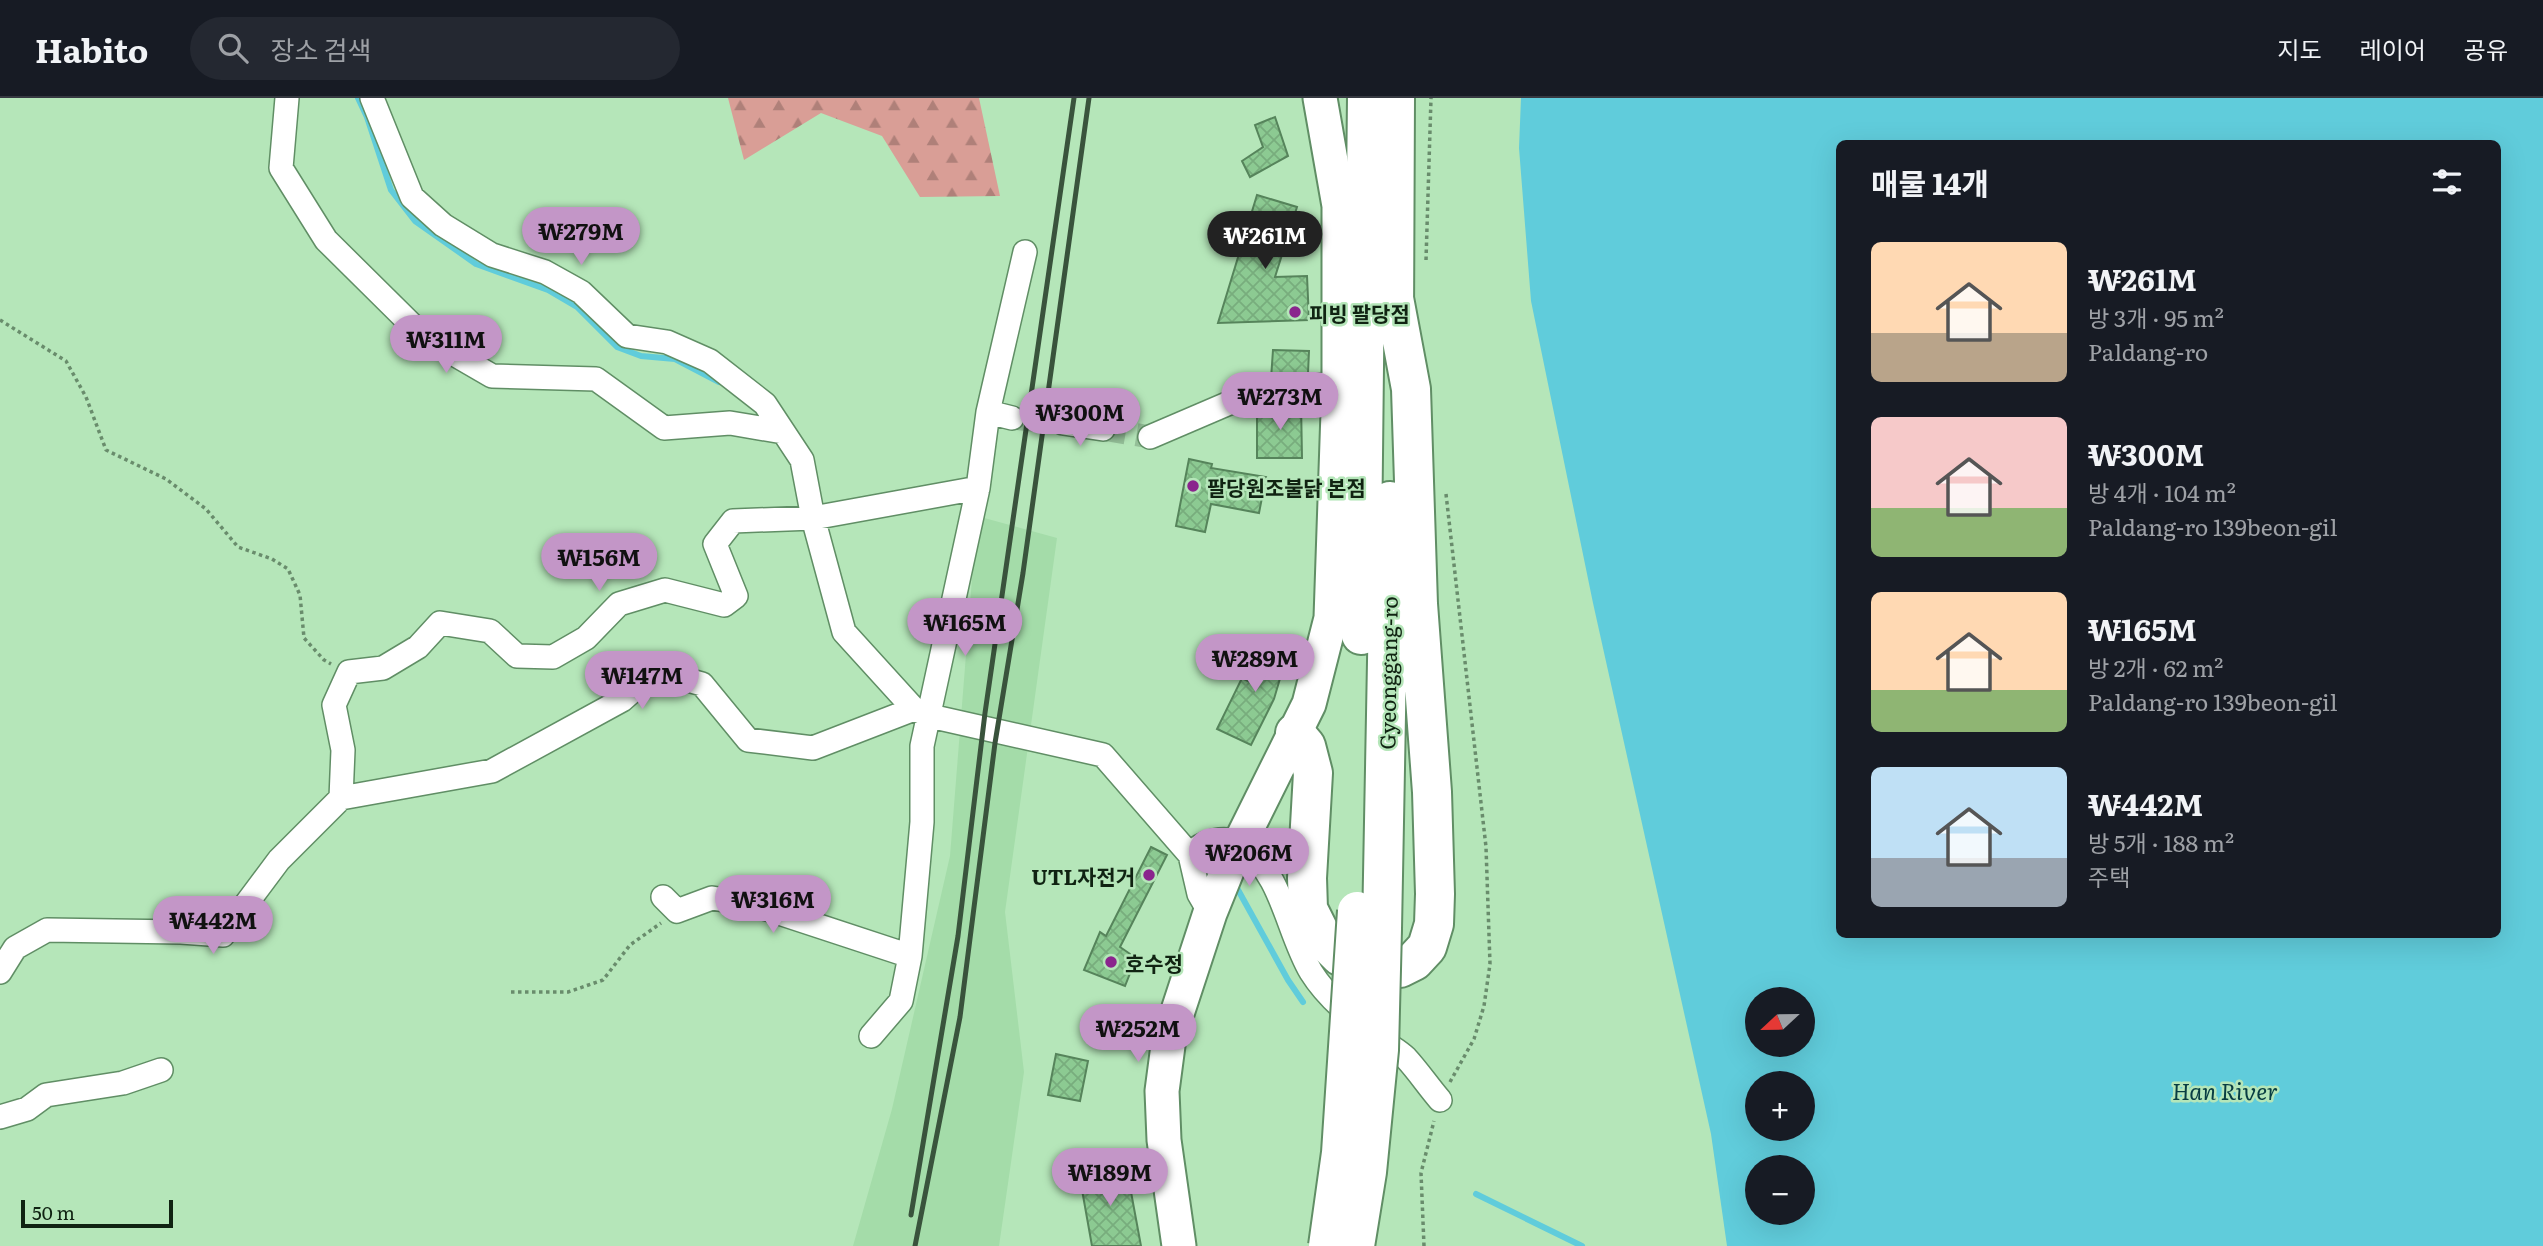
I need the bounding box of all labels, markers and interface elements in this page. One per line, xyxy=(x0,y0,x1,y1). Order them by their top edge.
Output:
search box xyxy=(190,17,680,80)
text: Habito xyxy=(35,24,148,73)
icon: search xyxy=(214,29,252,67)
text: 장소 검색 xyxy=(270,29,371,68)
text: 지도 xyxy=(2277,31,2322,66)
text: 레이어 xyxy=(2360,31,2426,66)
text: 공유 xyxy=(2464,31,2508,66)
text: 매물 14개 xyxy=(1871,160,1989,204)
icon: filters xyxy=(2428,163,2466,201)
pin: ₩279M xyxy=(532,208,630,267)
pin: ₩261M xyxy=(1216,212,1314,271)
text: ₩279M xyxy=(538,213,624,247)
text: ₩261M xyxy=(1223,217,1307,251)
text: ₩261M xyxy=(2088,256,2197,300)
icon: home xyxy=(1927,270,2011,354)
place label: 피빙 팔당점 xyxy=(1309,297,1410,328)
text: 방 3개 · 95 m² xyxy=(2088,300,2224,334)
marker: 피빙 팔당점 xyxy=(1287,304,1303,320)
pin: ₩311M xyxy=(397,316,495,375)
text: ₩311M xyxy=(406,321,486,355)
text: Paldang-ro xyxy=(2088,334,2208,368)
pin: ₩273M xyxy=(1231,372,1329,432)
text: ₩273M xyxy=(1237,378,1323,412)
pin: ₩300M xyxy=(1031,388,1129,448)
text: ₩300M xyxy=(1035,394,1125,428)
text: ₩300M xyxy=(2088,431,2204,475)
icon: home xyxy=(1927,445,2011,529)
place label: 팔당원조불닭 본점 xyxy=(1207,471,1366,502)
text: 방 4개 · 104 m² xyxy=(2088,475,2236,509)
marker: 팔당원조불닭 본점 xyxy=(1185,478,1201,494)
text: Paldang-ro 139beon-gil xyxy=(2088,509,2337,543)
pin: ₩156M xyxy=(550,533,648,593)
text: ₩156M xyxy=(557,539,641,573)
street label: Gyeonggang-ro xyxy=(1370,596,1404,750)
pin: ₩165M xyxy=(916,598,1014,658)
text: ₩165M xyxy=(923,604,1007,638)
text: ₩165M xyxy=(2088,606,2197,650)
icon: home xyxy=(1927,620,2011,704)
pin: ₩289M xyxy=(1206,634,1304,694)
text: ₩289M xyxy=(1211,640,1299,674)
text: 방 2개 · 62 m² xyxy=(2088,650,2224,684)
pin: ₩147M xyxy=(593,652,691,711)
text: ₩147M xyxy=(601,657,683,691)
text: Paldang-ro 139beon-gil xyxy=(2088,684,2337,718)
text: ₩442M xyxy=(2088,781,2203,825)
icon: home xyxy=(1927,795,2011,879)
text: 방 5개 · 188 m² xyxy=(2088,825,2234,859)
pin: ₩206M xyxy=(1200,828,1298,888)
text: ₩206M xyxy=(1205,834,1293,868)
text: 주택 xyxy=(2088,859,2130,893)
place label: UTL자전거 xyxy=(1031,860,1135,891)
marker: UTL자전거 xyxy=(1141,867,1157,883)
pin: ₩316M xyxy=(724,876,822,935)
text: ₩316M xyxy=(731,881,815,915)
pin: ₩442M xyxy=(164,896,262,956)
text: ₩442M xyxy=(169,902,257,936)
place label: 호수정 xyxy=(1125,947,1183,978)
marker: 호수정 xyxy=(1103,954,1119,970)
north arrow xyxy=(1745,987,1815,1057)
map controls xyxy=(1745,987,1815,1225)
pin: ₩252M xyxy=(1089,1004,1187,1064)
text: ₩252M xyxy=(1096,1010,1181,1044)
button: + xyxy=(1745,1071,1815,1141)
water label: Han River xyxy=(2172,1073,2278,1107)
pin: ₩189M xyxy=(1061,1148,1159,1208)
text: ₩189M xyxy=(1068,1154,1152,1188)
button: − xyxy=(1745,1155,1815,1225)
scale bar xyxy=(21,1197,173,1229)
text: 50 m xyxy=(32,1198,75,1226)

